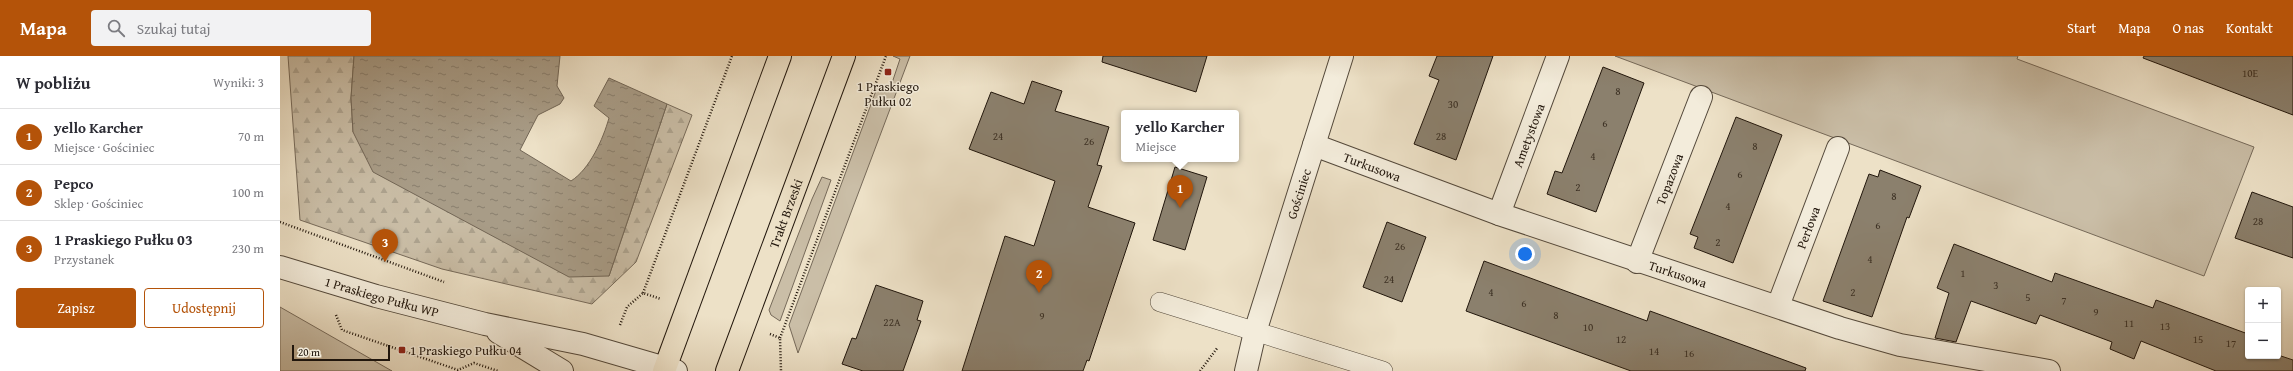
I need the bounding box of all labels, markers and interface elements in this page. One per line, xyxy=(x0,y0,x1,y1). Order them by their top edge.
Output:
search box xyxy=(91,10,371,46)
text: Mapa xyxy=(20,14,67,42)
icon: search xyxy=(105,17,127,39)
text: Szukaj tutaj xyxy=(137,18,211,39)
text: Start xyxy=(2067,18,2096,38)
text: Mapa xyxy=(2118,18,2150,38)
text: O nas xyxy=(2172,18,2204,38)
text: Kontakt xyxy=(2226,18,2273,38)
house number: 10E xyxy=(2242,65,2259,81)
marker: 1 Praskiego Pułku 02 xyxy=(883,67,893,77)
text: W pobliżu xyxy=(16,70,91,95)
text: Wyniki: 3 xyxy=(213,73,264,92)
place label: 1 Praskiego Pułku 02 xyxy=(857,77,919,111)
house number: 8 xyxy=(1615,83,1621,99)
house number: 30 xyxy=(1448,96,1458,112)
street label: Ametystowa xyxy=(1508,100,1550,170)
popup xyxy=(1121,110,1239,162)
house number: 6 xyxy=(1602,115,1608,131)
text: yello Karcher xyxy=(1136,116,1225,137)
text: yello Karcher xyxy=(54,117,143,138)
text: 1 xyxy=(26,127,32,146)
text: 70 m xyxy=(238,127,264,146)
house number: 24 xyxy=(993,128,1003,144)
house number: 28 xyxy=(1436,128,1446,144)
house number: 26 xyxy=(1084,133,1094,149)
text: Miejsce xyxy=(1136,137,1176,156)
text: Miejsce · Gościniec xyxy=(54,138,155,157)
house number: 8 xyxy=(1752,138,1758,154)
street label: Turkusowa xyxy=(1340,148,1404,187)
house number: 4 xyxy=(1590,148,1596,164)
street label: Topazowa xyxy=(1651,150,1689,208)
street label: Gościniec xyxy=(1282,166,1316,221)
house number: 6 xyxy=(1737,166,1743,182)
text: Pepco xyxy=(54,173,94,194)
pin: 1 xyxy=(1167,175,1193,208)
street label: Trakt Brzeski xyxy=(764,176,808,251)
house number: 2 xyxy=(1575,179,1581,195)
text: 2 xyxy=(26,183,32,202)
text: 100 m xyxy=(232,183,264,202)
house number: 8 xyxy=(1891,188,1897,204)
text: Sklep · Gościniec xyxy=(54,194,143,213)
house number: 4 xyxy=(1725,198,1731,214)
street label: Perłowa xyxy=(1792,203,1825,252)
house number: 28 xyxy=(2253,213,2263,229)
house number: 6 xyxy=(1875,217,1881,233)
text: 1 Praskiego Pułku 03 xyxy=(54,229,193,250)
pin: 3 xyxy=(372,229,398,262)
house number: 2 xyxy=(1715,234,1721,250)
house number: 26 xyxy=(1395,238,1405,254)
text: 3 xyxy=(26,239,32,258)
text: 230 m xyxy=(232,239,264,258)
your location xyxy=(1515,244,1535,264)
text: Przystanek xyxy=(54,250,114,269)
house number: 4 xyxy=(1867,251,1873,267)
street label: Turkusowa xyxy=(1646,256,1710,293)
pin: 2 xyxy=(1026,260,1052,293)
house number: 1 xyxy=(1960,265,1966,281)
house number: 24 xyxy=(1384,271,1394,287)
street label: 1 Praskiego Pułku WP xyxy=(322,272,441,322)
house number: 3 xyxy=(1993,277,1999,293)
house number: 4 xyxy=(1488,284,1494,300)
house number: 2 xyxy=(1850,284,1856,300)
map controls xyxy=(2245,287,2281,359)
button: + xyxy=(2245,287,2281,323)
button: Zapisz xyxy=(16,288,136,328)
button: Udostępnij xyxy=(144,288,264,328)
house number: 5 xyxy=(2025,289,2031,305)
house number: 7 xyxy=(2061,292,2067,308)
house number: 6 xyxy=(1521,295,1527,311)
house number: 9 xyxy=(2093,304,2099,320)
house number: 8 xyxy=(1553,307,1559,323)
house number: 9 xyxy=(1039,308,1045,324)
house number: 22A xyxy=(883,314,901,330)
house number: 11 xyxy=(2124,315,2134,331)
house number: 13 xyxy=(2160,318,2170,334)
house number: 10 xyxy=(1583,319,1593,335)
button: − xyxy=(2245,323,2281,359)
house number: 12 xyxy=(1616,331,1626,347)
house number: 15 xyxy=(2193,331,2203,347)
house number: 17 xyxy=(2226,335,2236,351)
place label: 1 Praskiego Pułku 04 xyxy=(410,341,522,360)
scale bar xyxy=(292,343,390,362)
house number: 14 xyxy=(1649,343,1659,359)
text: 20 m xyxy=(298,344,320,360)
marker: 1 Praskiego Pułku 04 xyxy=(397,345,407,355)
house number: 16 xyxy=(1684,345,1694,361)

